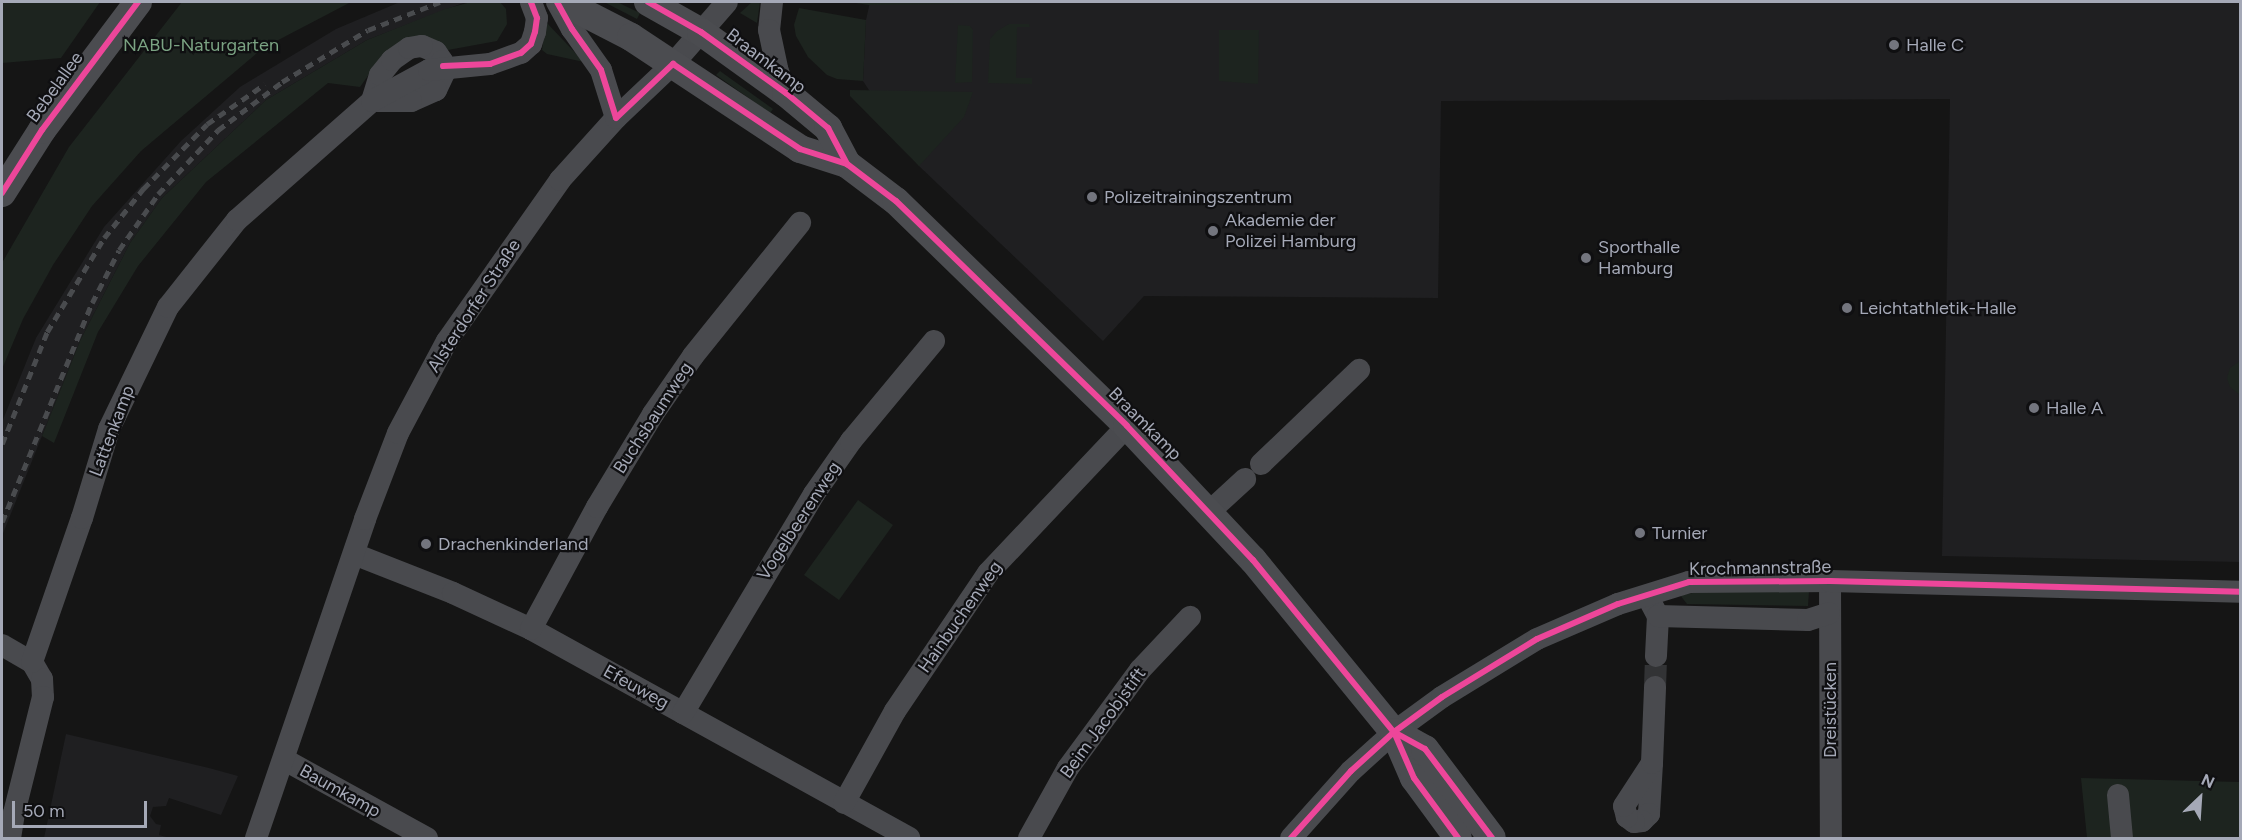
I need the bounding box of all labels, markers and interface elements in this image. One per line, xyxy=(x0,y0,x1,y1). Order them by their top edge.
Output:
street label: Braamkamp xyxy=(722,24,810,98)
park label: NABU-Naturgarten xyxy=(123,34,279,56)
place label: Halle C xyxy=(1906,34,1964,56)
marker: Halle C xyxy=(1887,38,1901,52)
street label: Bebelallee xyxy=(22,48,88,126)
place label: Polizeitrainingszentrum xyxy=(1104,186,1292,208)
marker: Polizeitrainingszentrum xyxy=(1085,190,1099,204)
place label: Akademie der Polizei Hamburg xyxy=(1225,210,1356,252)
marker: Akademie der Polizei Hamburg xyxy=(1206,224,1220,238)
street label: Alsterdorfer Straße xyxy=(423,235,525,377)
place label: Sporthalle Hamburg xyxy=(1598,237,1680,280)
marker: Sporthalle Hamburg xyxy=(1579,251,1593,265)
place label: Leichtathletik-Halle xyxy=(1859,297,2016,319)
marker: Leichtathletik-Halle xyxy=(1840,301,1854,315)
street label: Buchsbaumweg xyxy=(609,358,697,478)
street label: Lattenkamp xyxy=(85,382,139,480)
street label: Braamkamp xyxy=(1104,383,1186,465)
place label: Halle A xyxy=(2046,397,2103,419)
marker: Halle A xyxy=(2027,401,2041,415)
street label: Vogelbeerenweg xyxy=(753,458,845,584)
place label: Turnier xyxy=(1652,522,1707,544)
marker: Turnier xyxy=(1633,526,1647,540)
place label: Drachenkinderland xyxy=(438,533,588,555)
marker: Drachenkinderland xyxy=(419,537,433,551)
street label: Krochmannstraße xyxy=(1689,556,1831,580)
street label: Hainbuchenweg xyxy=(913,557,1007,677)
street label: Efeuweg xyxy=(600,660,672,714)
street label: Dreistücken xyxy=(1819,662,1841,758)
street label: Beim Jacobjstift xyxy=(1056,663,1150,783)
street label: Baumkamp xyxy=(296,760,384,822)
north arrow xyxy=(2170,768,2230,828)
text: N xyxy=(2198,770,2217,792)
scale bar xyxy=(15,789,150,827)
text: 50 m xyxy=(23,800,65,822)

